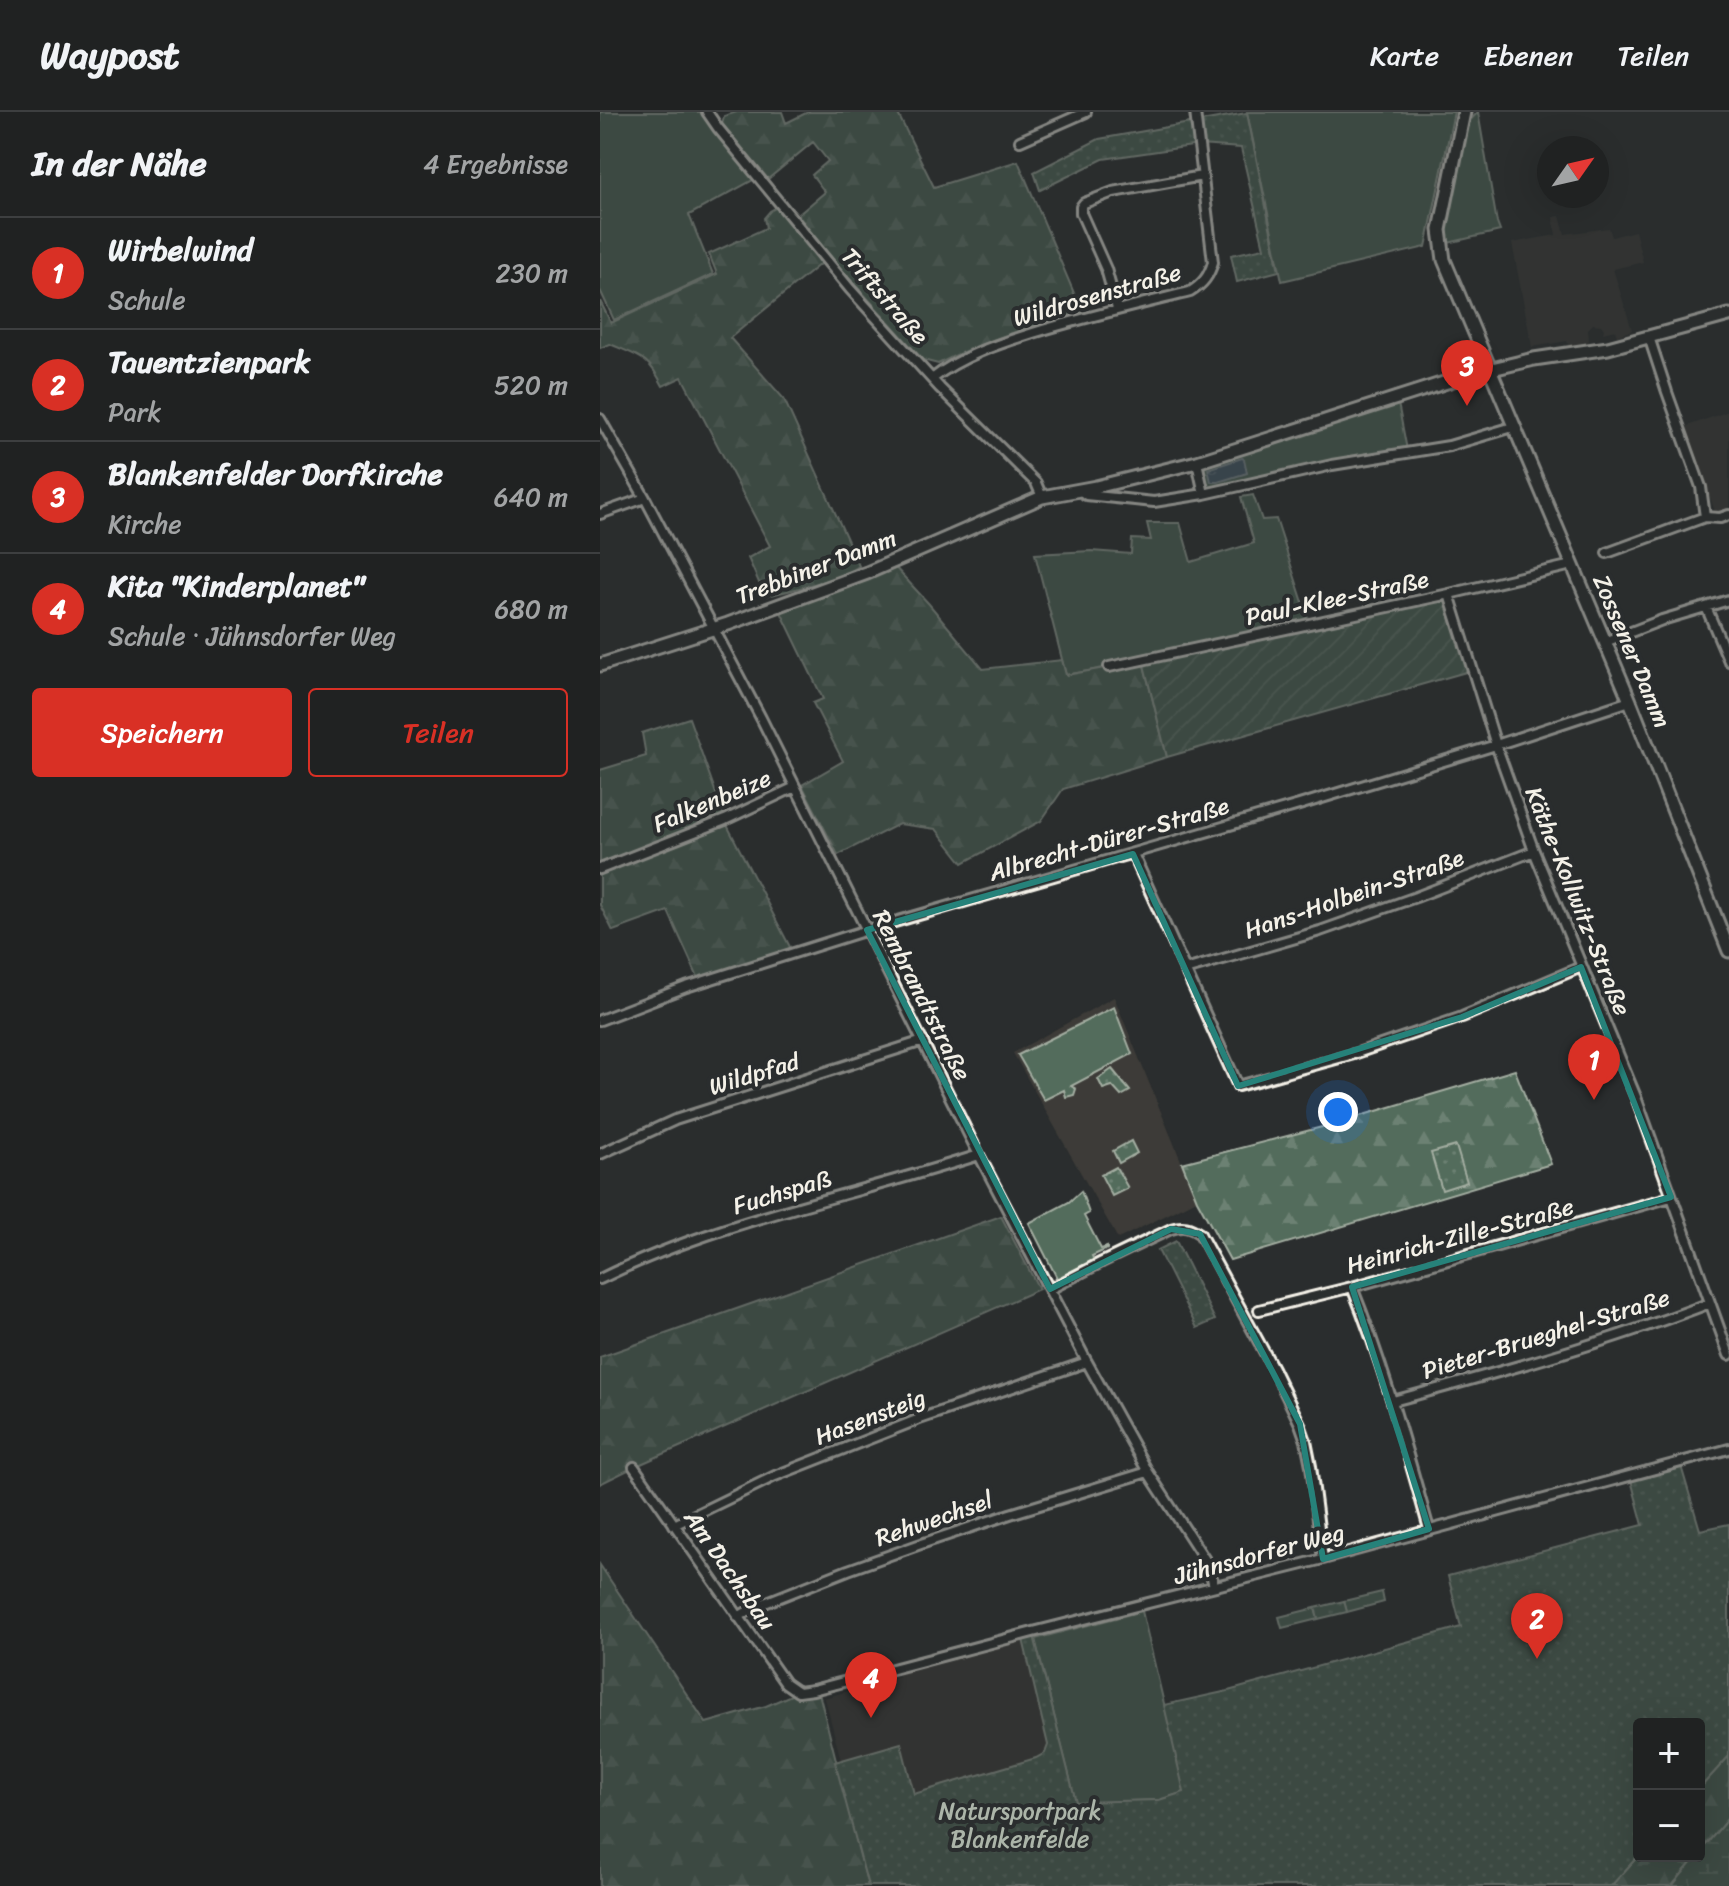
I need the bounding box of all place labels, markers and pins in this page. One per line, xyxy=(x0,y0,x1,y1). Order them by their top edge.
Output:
pin: 3 xyxy=(1441,340,1493,406)
pin: 1 xyxy=(1568,1034,1620,1100)
pin: 2 xyxy=(1511,1593,1563,1659)
pin: 4 xyxy=(845,1652,897,1718)

